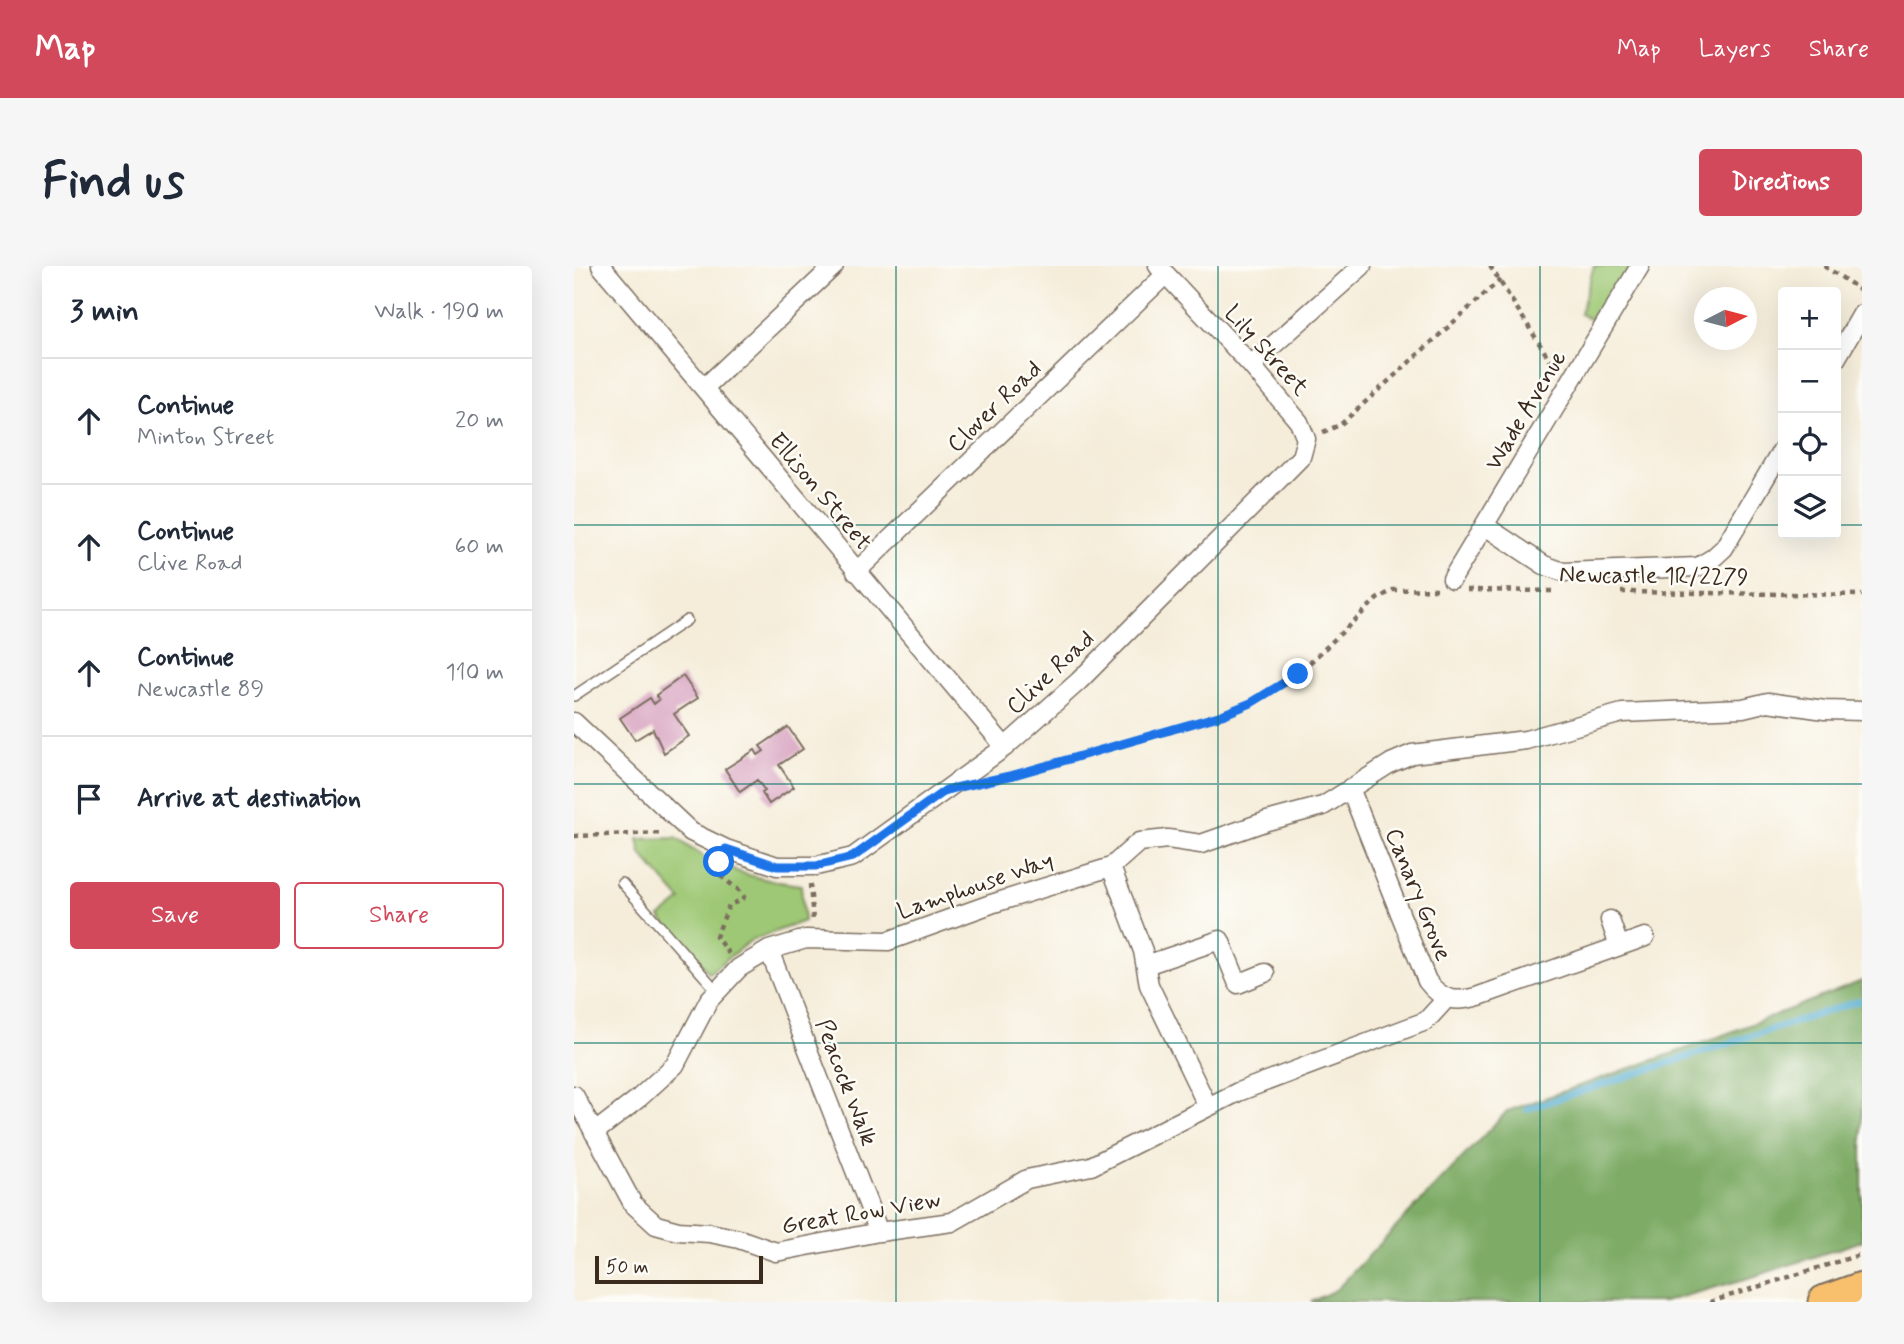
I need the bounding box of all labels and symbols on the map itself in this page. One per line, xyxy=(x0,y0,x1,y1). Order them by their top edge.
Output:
north arrow xyxy=(1694,287,1757,350)
street label: Lily Street xyxy=(1217,299,1315,403)
street label: Wade Avenue xyxy=(1478,345,1574,476)
street label: Clover Road xyxy=(941,354,1049,460)
street label: Ellison Street xyxy=(761,427,878,557)
street label: Newcastle 1R/2279 xyxy=(1559,559,1749,594)
street label: Clive Road xyxy=(1000,624,1102,722)
route end xyxy=(1282,658,1313,689)
street label: Canary Grove xyxy=(1377,824,1458,966)
street label: Lamphouse Way xyxy=(893,845,1058,928)
route start xyxy=(703,846,734,877)
street label: Peacock Walk xyxy=(807,1015,884,1150)
street label: Great Row View xyxy=(779,1184,943,1243)
scale bar xyxy=(595,1253,763,1285)

